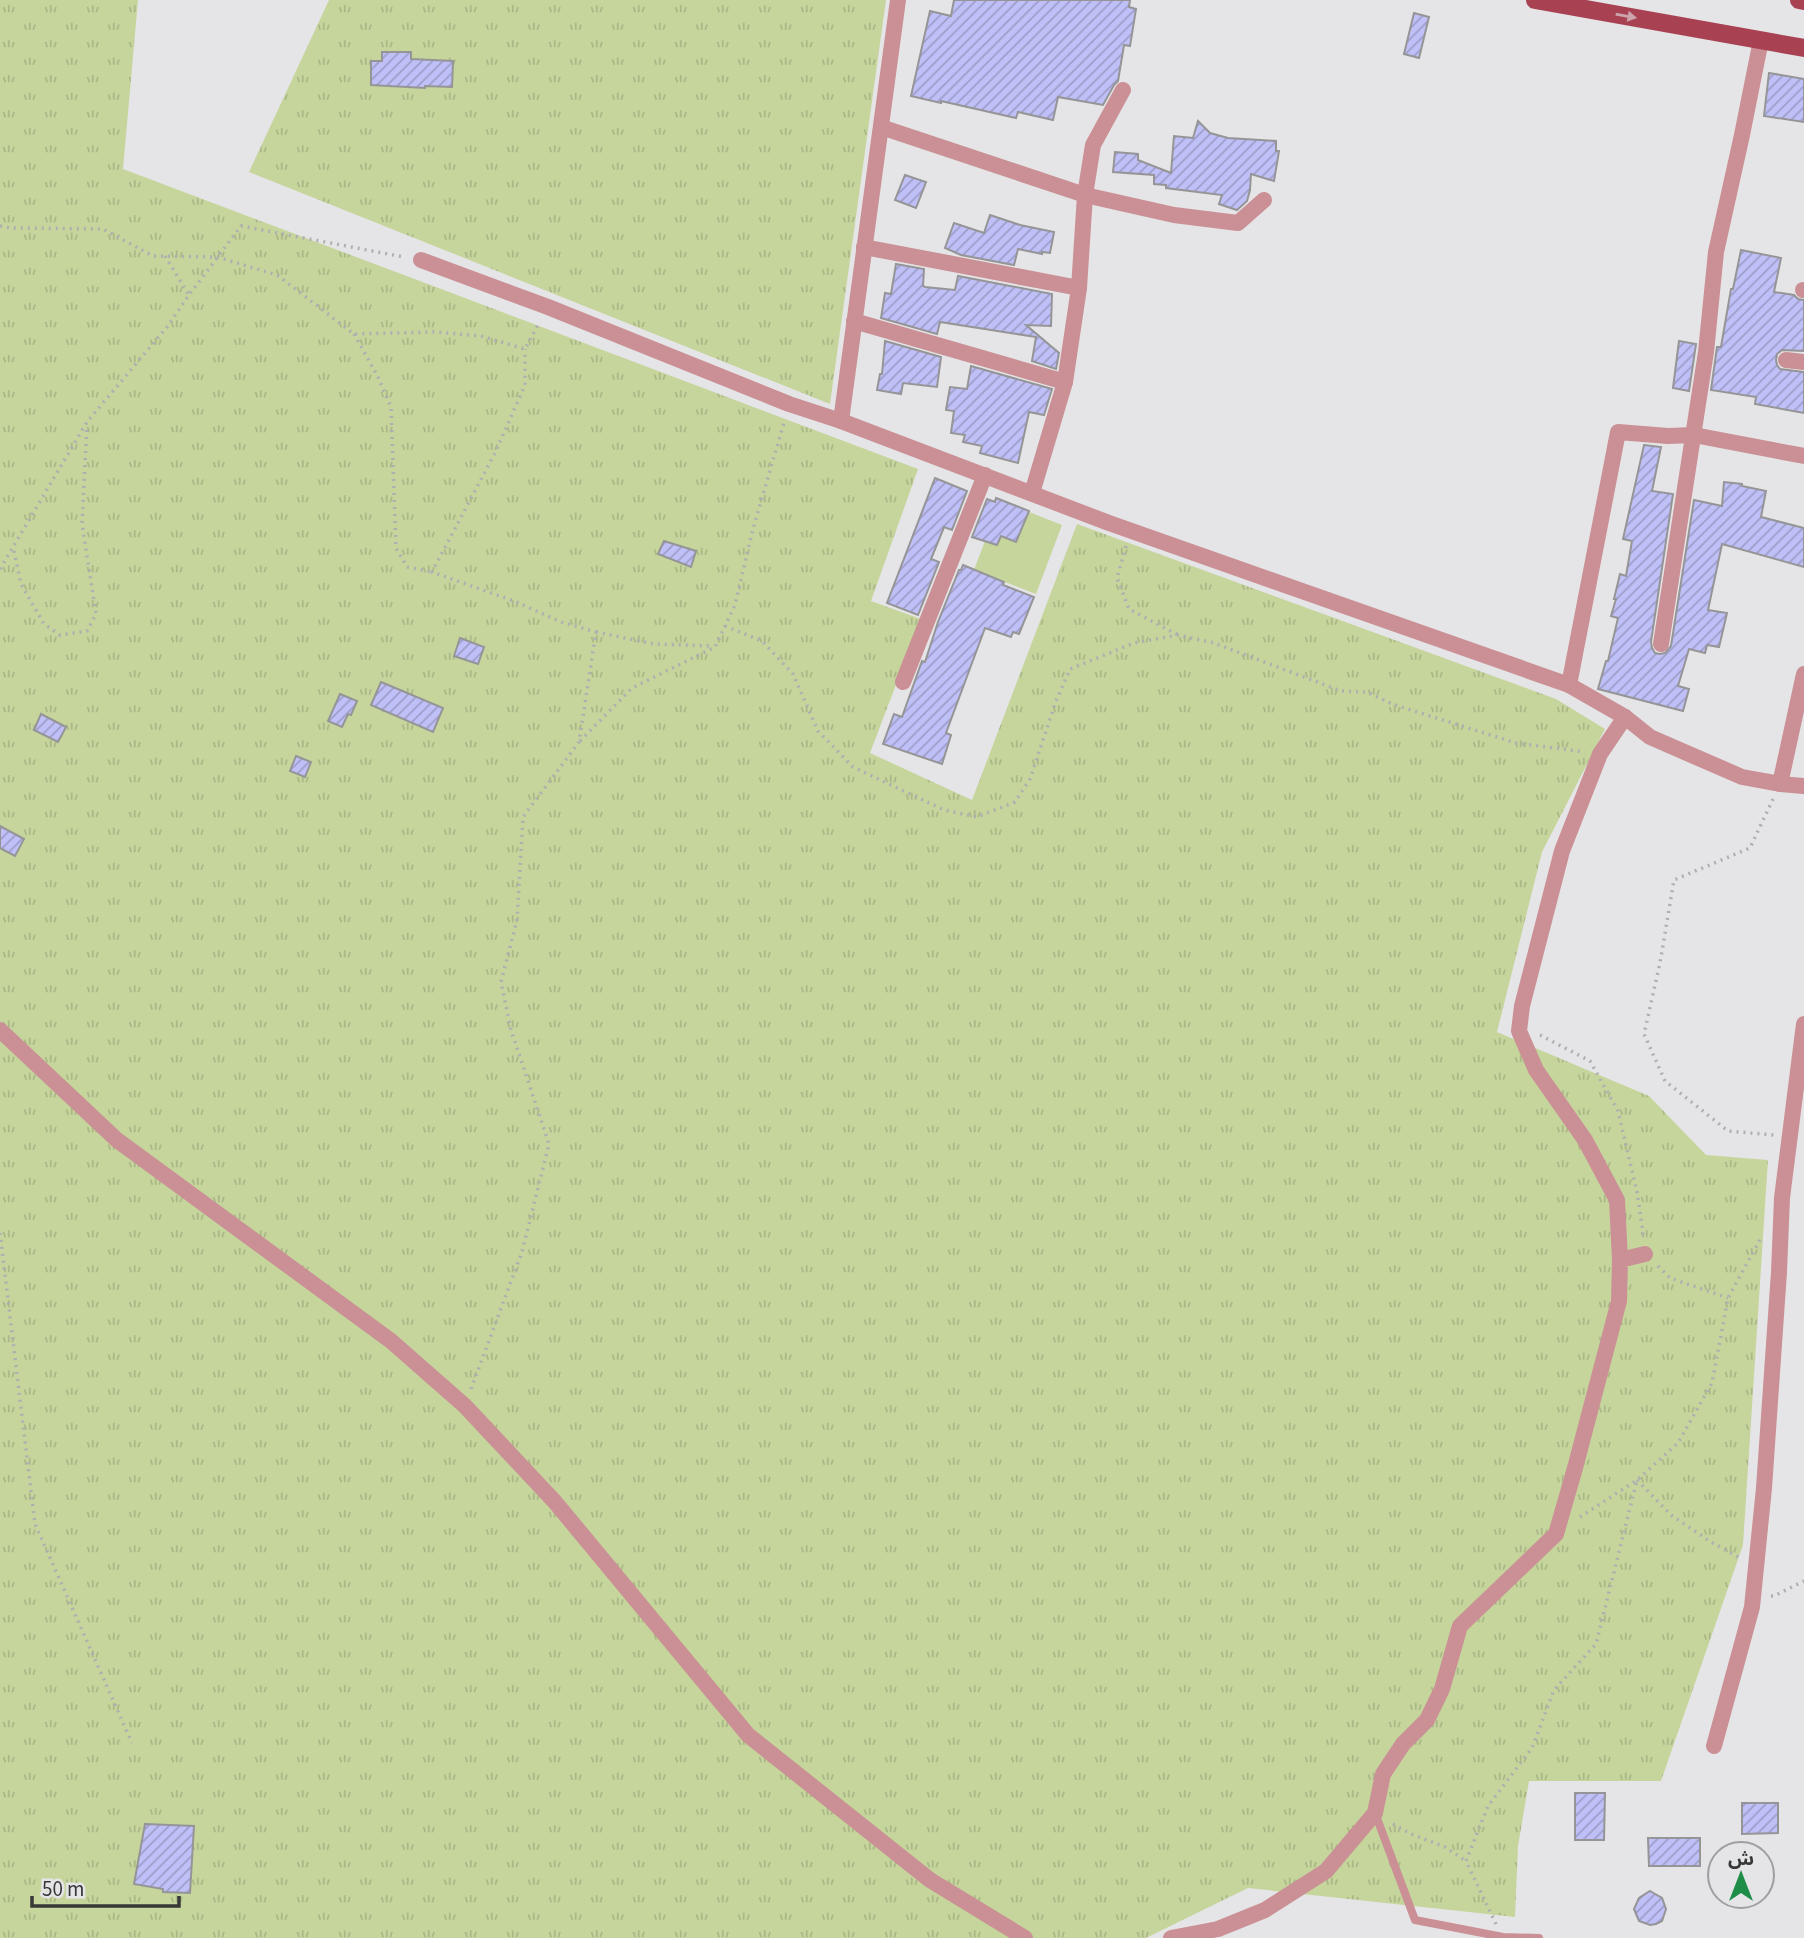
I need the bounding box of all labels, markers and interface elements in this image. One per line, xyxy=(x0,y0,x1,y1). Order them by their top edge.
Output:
one-way arrow xyxy=(1615,11,1637,22)
north arrow xyxy=(1706,1840,1776,1910)
text: ش xyxy=(1728,1846,1754,1873)
scale bar xyxy=(32,1864,178,1908)
text: 50 m xyxy=(42,1874,84,1904)

